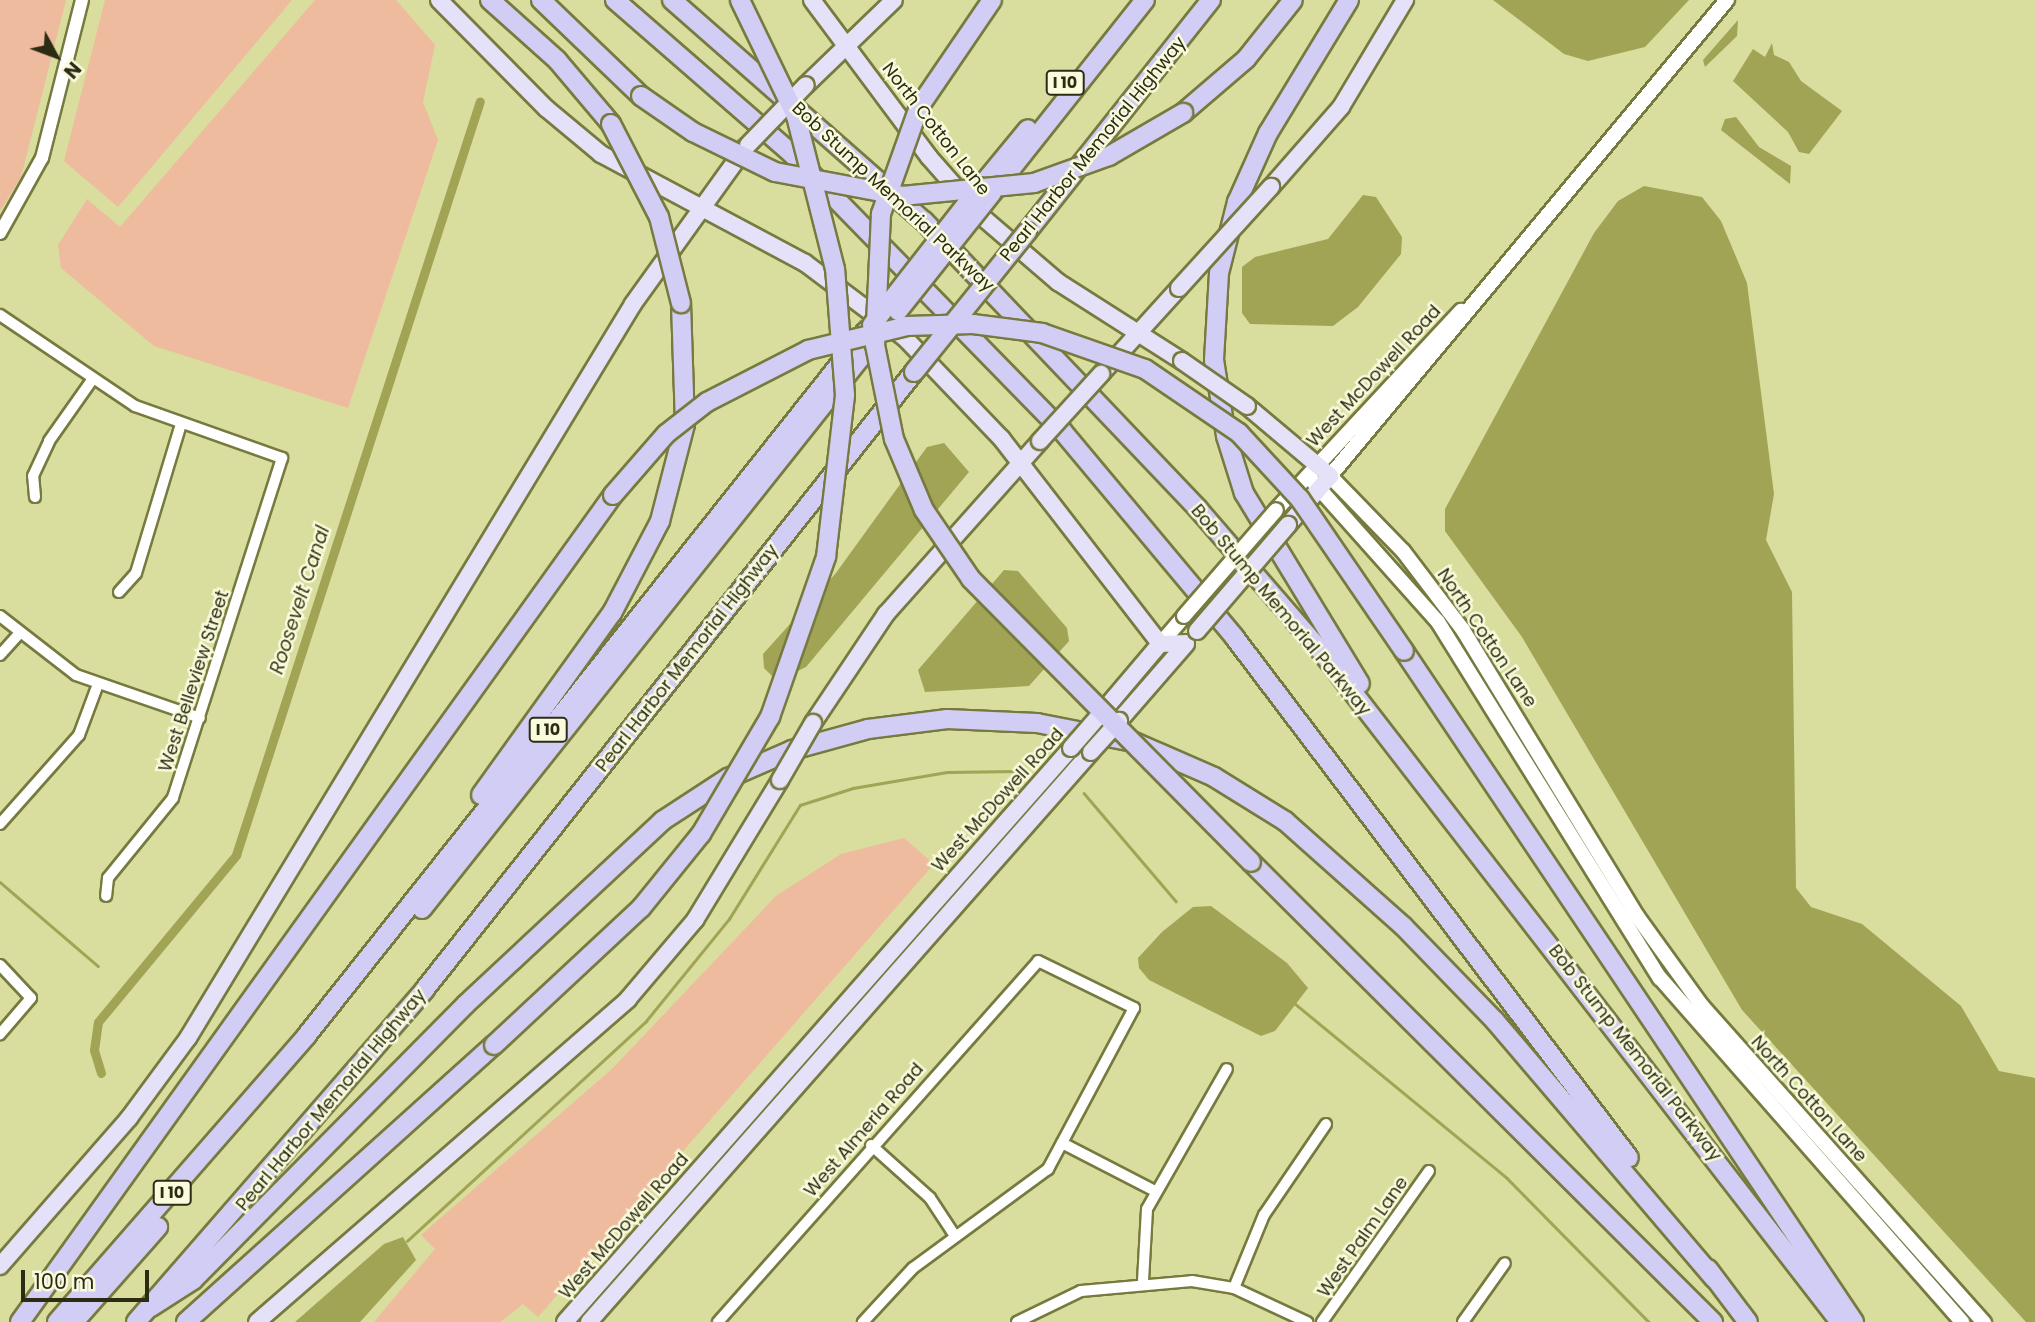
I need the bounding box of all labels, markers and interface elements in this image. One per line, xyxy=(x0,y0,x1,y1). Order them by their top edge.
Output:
north arrow xyxy=(21,21,91,91)
street label: Pearl Harbor Memorial Highway xyxy=(996,32,1190,266)
text: N xyxy=(57,56,87,84)
street label: North Cotton Lane xyxy=(877,58,995,200)
road number: I 10 xyxy=(1044,71,1086,96)
street label: Bob Stump Memorial Parkway xyxy=(787,98,999,296)
street label: West McDowell Road xyxy=(1302,300,1446,452)
street label: Bob Stump Memorial Parkway xyxy=(1186,500,1376,720)
water label: Roosevelt Canal xyxy=(265,523,335,677)
street label: Pearl Harbor Memorial Highway xyxy=(591,540,783,776)
street label: North Cotton Lane xyxy=(1433,564,1541,712)
street label: West Belleview Street xyxy=(154,587,234,775)
road number: I 10 xyxy=(527,718,569,743)
street label: West McDowell Road xyxy=(928,723,1068,877)
street label: Bob Stump Memorial Parkway xyxy=(1544,941,1726,1165)
street label: Pearl Harbor Memorial Highway xyxy=(232,985,430,1215)
street label: North Cotton Lane xyxy=(1747,1031,1871,1167)
street label: West Almeria Road xyxy=(800,1059,928,1201)
street label: West McDowell Road xyxy=(555,1149,693,1303)
street label: West Palm Lane xyxy=(1313,1172,1413,1302)
road number: I 10 xyxy=(151,1180,193,1205)
scale bar xyxy=(24,1256,152,1300)
text: 100 m xyxy=(34,1267,94,1296)

